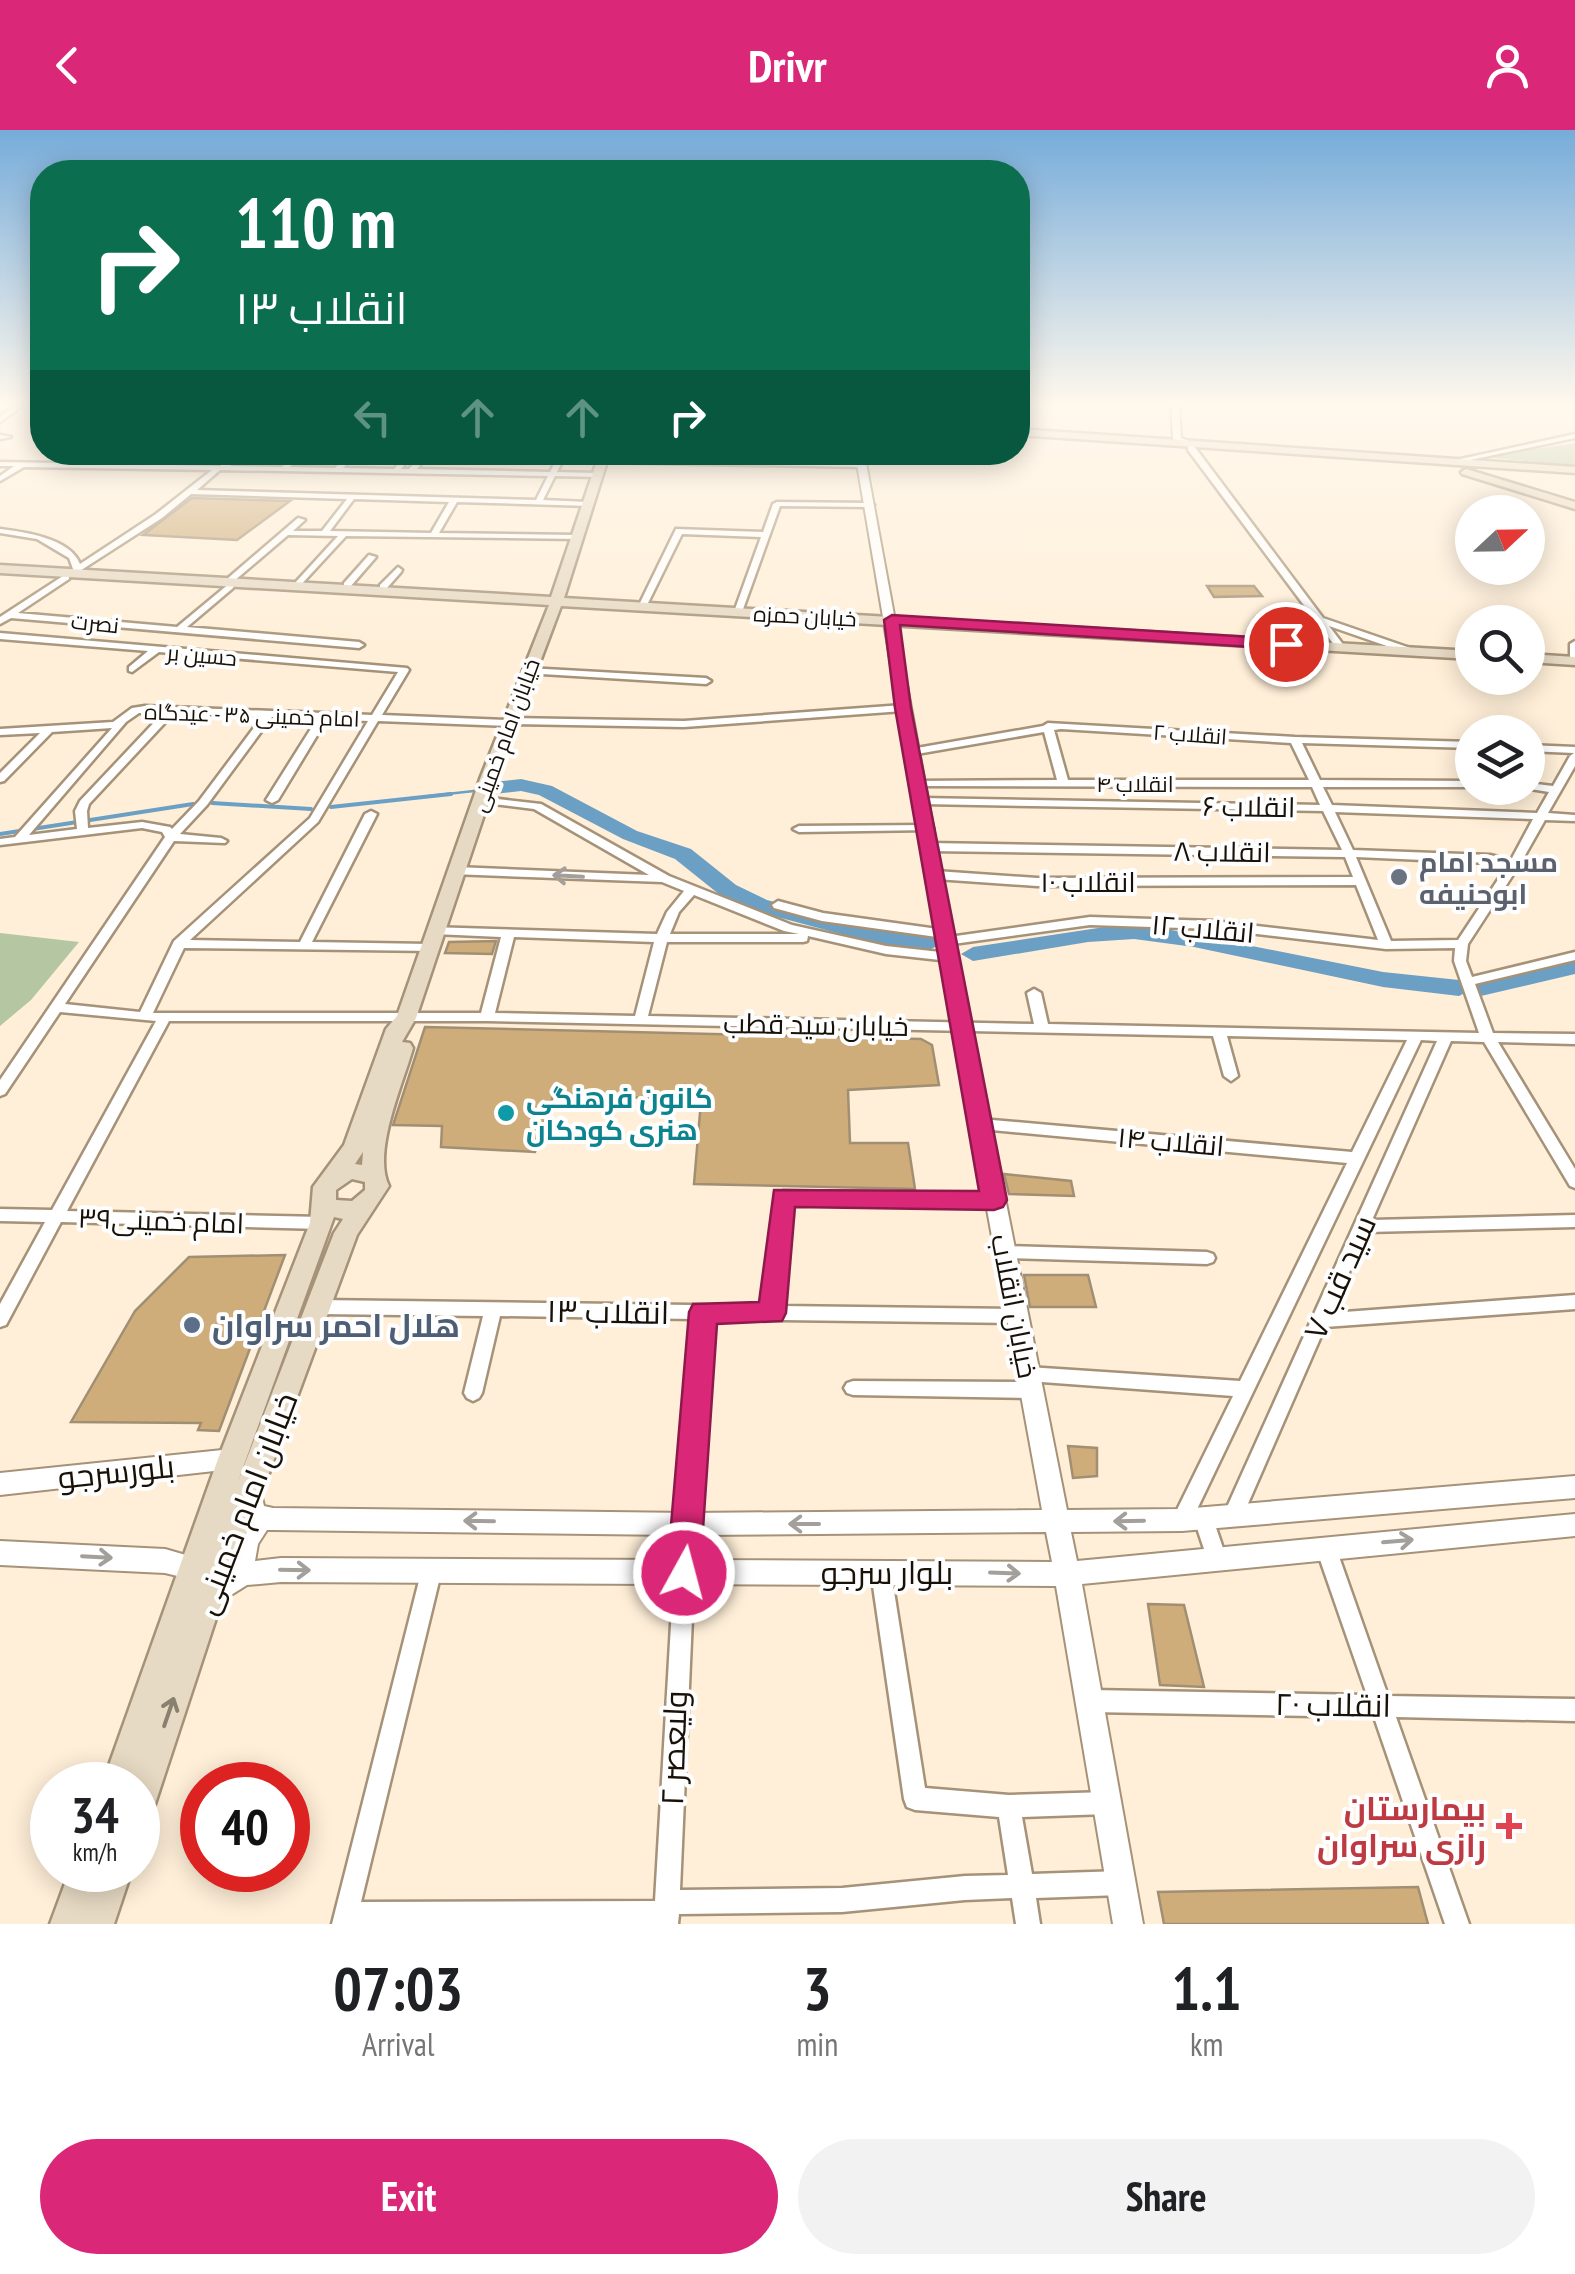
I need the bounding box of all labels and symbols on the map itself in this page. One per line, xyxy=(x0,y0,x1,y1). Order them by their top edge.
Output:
north arrow xyxy=(1455,495,1545,585)
street label: خیابان حمزه xyxy=(753,599,857,633)
pin xyxy=(1244,602,1329,687)
street label: نصرت xyxy=(70,607,120,639)
street label: حسین بر xyxy=(164,638,238,672)
street label: خیابان امام خمینی xyxy=(464,654,548,816)
street label: امام خمینی ۳۵ - عیدگاه xyxy=(144,697,360,735)
street label: انقلاب ۲ xyxy=(1152,717,1228,751)
street label: انقلاب ۴ xyxy=(1096,770,1174,798)
street label: انقلاب ۶ xyxy=(1202,787,1296,825)
street label: انقلاب ۸ xyxy=(1173,832,1271,870)
place label: مسجد امام ابوحنیفه xyxy=(1419,843,1558,912)
street label: انقلاب ۱۰ xyxy=(1040,863,1136,900)
one-way arrow xyxy=(552,866,585,885)
marker: مسجد امام ابوحنیفه xyxy=(1388,866,1410,888)
street label: انقلاب ۱۲ xyxy=(1150,905,1256,951)
street label: خیابان سید قطب xyxy=(723,1004,909,1044)
place label: کانون فرهنگی هنری کودکان xyxy=(526,1079,713,1148)
marker: کانون فرهنگی هنری کودکان xyxy=(495,1102,517,1124)
street label: انقلاب ۱۴ xyxy=(1116,1118,1226,1164)
street label: امام خمینی۳۹ xyxy=(77,1199,245,1243)
street label: سید قب ۷ xyxy=(1293,1208,1385,1346)
street label: خیابان انقلاب xyxy=(983,1231,1047,1381)
street label: انقلاب ۱۳ xyxy=(546,1289,670,1333)
place label: هلال احمر سراوان xyxy=(212,1304,460,1346)
marker: هلال احمر سراوان xyxy=(181,1314,203,1336)
street label: خیابان امام خمینی xyxy=(183,1386,309,1621)
street label: بلورسرجو xyxy=(56,1444,176,1498)
one-way arrow xyxy=(463,1512,495,1531)
one-way arrow xyxy=(1113,1512,1145,1531)
one-way arrow xyxy=(788,1514,820,1534)
position arrow xyxy=(632,1521,736,1625)
one-way arrow xyxy=(1382,1532,1414,1551)
one-way arrow xyxy=(81,1548,113,1567)
street label: بلوار سرجو xyxy=(821,1551,953,1593)
one-way arrow xyxy=(278,1560,310,1580)
one-way arrow xyxy=(988,1563,1020,1582)
street label: انقلاب ۲۰ xyxy=(1275,1682,1391,1726)
street label: ولیعصر ۲ xyxy=(650,1690,696,1806)
one-way arrow xyxy=(162,1696,180,1728)
speed limit sign: 40 xyxy=(180,1762,310,1892)
place label: بیمارستان رازی سراوان xyxy=(1317,1787,1486,1866)
marker: بیمارستان رازی سراوان xyxy=(1496,1813,1522,1839)

